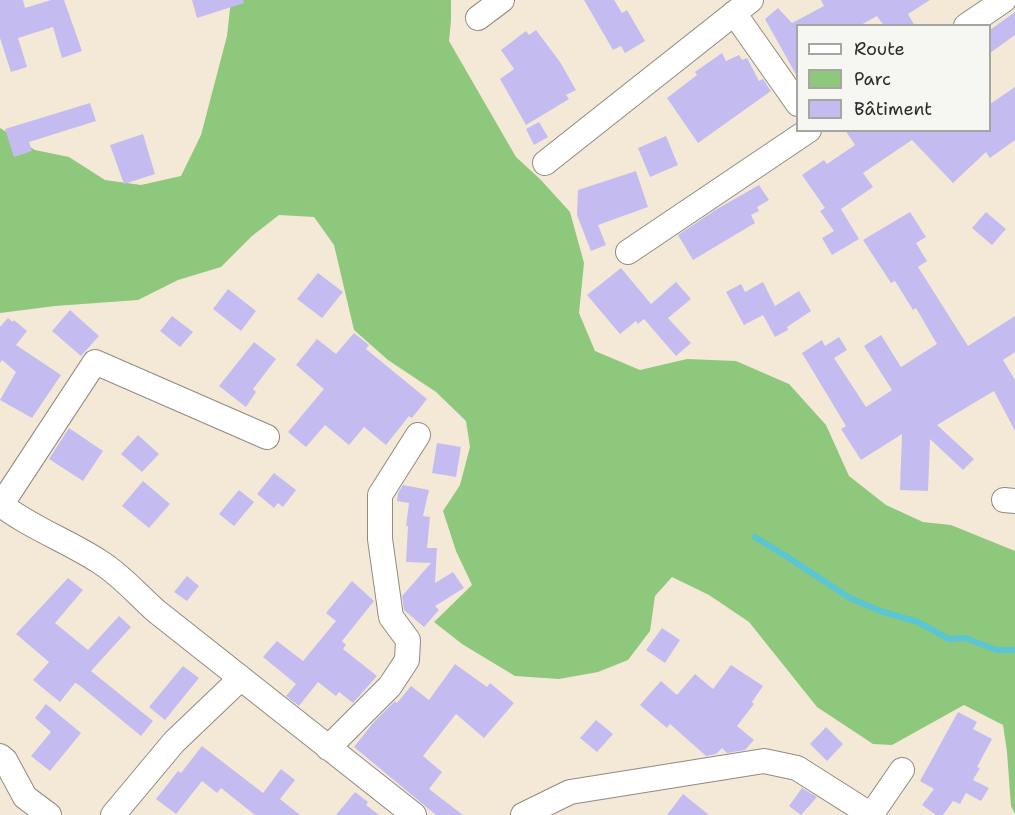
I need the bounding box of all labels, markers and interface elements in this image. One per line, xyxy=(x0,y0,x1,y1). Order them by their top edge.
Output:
legend xyxy=(796,24,991,132)
text: Route xyxy=(854,37,905,61)
text: Parc xyxy=(854,67,891,91)
text: Bâtiment xyxy=(854,97,932,121)

